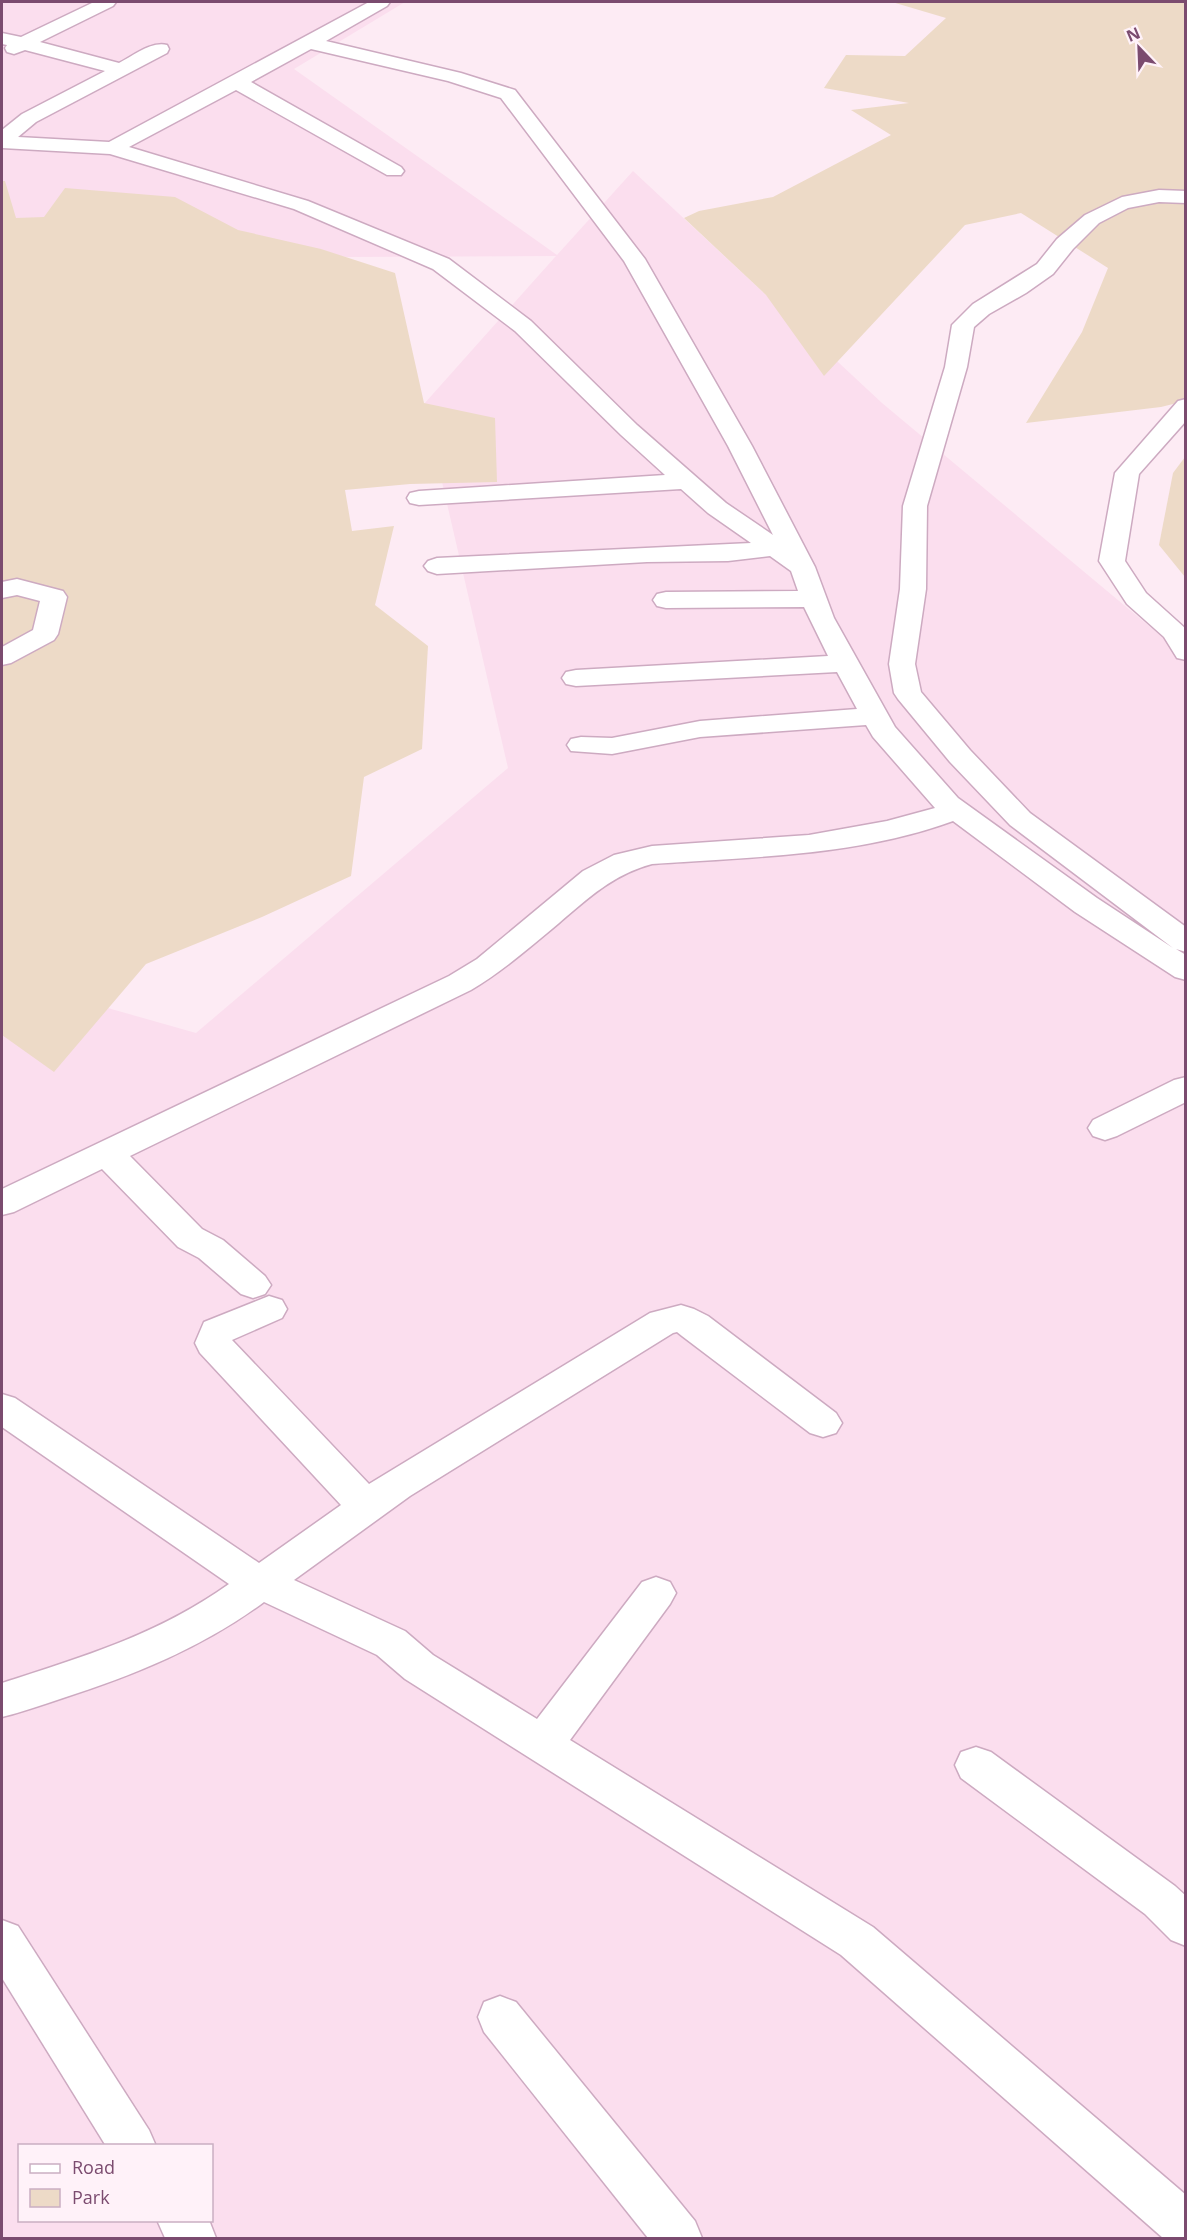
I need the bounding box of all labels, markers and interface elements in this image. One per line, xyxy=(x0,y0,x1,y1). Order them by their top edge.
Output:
north arrow xyxy=(1109,18,1169,78)
text: N xyxy=(1123,22,1143,47)
legend xyxy=(18,2144,213,2222)
text: Road xyxy=(72,2155,115,2179)
text: Park xyxy=(72,2185,110,2209)

